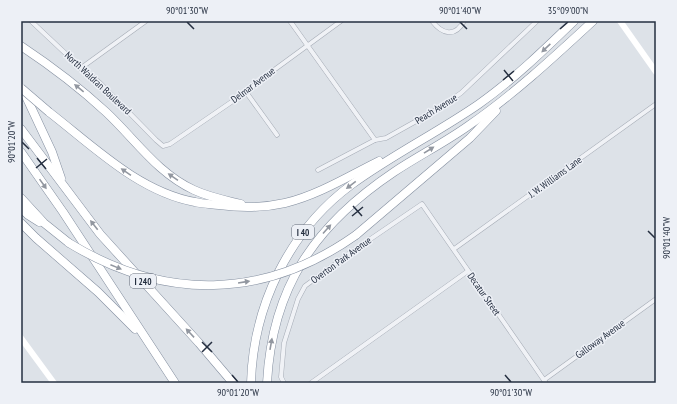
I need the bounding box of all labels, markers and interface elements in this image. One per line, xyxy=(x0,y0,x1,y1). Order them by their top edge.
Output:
text: 90°01'30"W xyxy=(166,4,208,17)
text: 90°01'40"W xyxy=(439,4,481,17)
text: 35°09'00"N xyxy=(548,4,588,17)
one-way arrow xyxy=(541,43,551,52)
street label: North Waldran Boulevard xyxy=(62,49,134,117)
street label: Delmar Avenue xyxy=(228,64,278,106)
one-way arrow xyxy=(73,84,84,93)
street label: Peach Avenue xyxy=(412,91,460,127)
text: 90°01'20"W xyxy=(5,121,18,163)
one-way arrow xyxy=(424,146,434,154)
street label: J. W. Williams Lane xyxy=(525,153,584,201)
one-way arrow xyxy=(121,168,131,176)
one-way arrow xyxy=(167,174,179,181)
one-way arrow xyxy=(39,179,47,189)
one-way arrow xyxy=(346,181,357,190)
text: 90°01'40"W xyxy=(660,217,673,259)
one-way arrow xyxy=(90,220,98,231)
one-way arrow xyxy=(322,224,331,234)
road number: I 40 xyxy=(292,225,314,239)
street label: Overton Park Avenue xyxy=(308,234,374,286)
one-way arrow xyxy=(111,265,123,271)
street label: Decatur Street xyxy=(464,270,504,318)
road number: I 240 xyxy=(130,274,156,288)
one-way arrow xyxy=(238,279,250,285)
street label: Galloway Avenue xyxy=(573,317,627,361)
one-way arrow xyxy=(185,328,195,338)
one-way arrow xyxy=(268,338,274,350)
text: 90°01'20"W xyxy=(217,386,259,399)
text: 90°01'30"W xyxy=(490,386,532,399)

